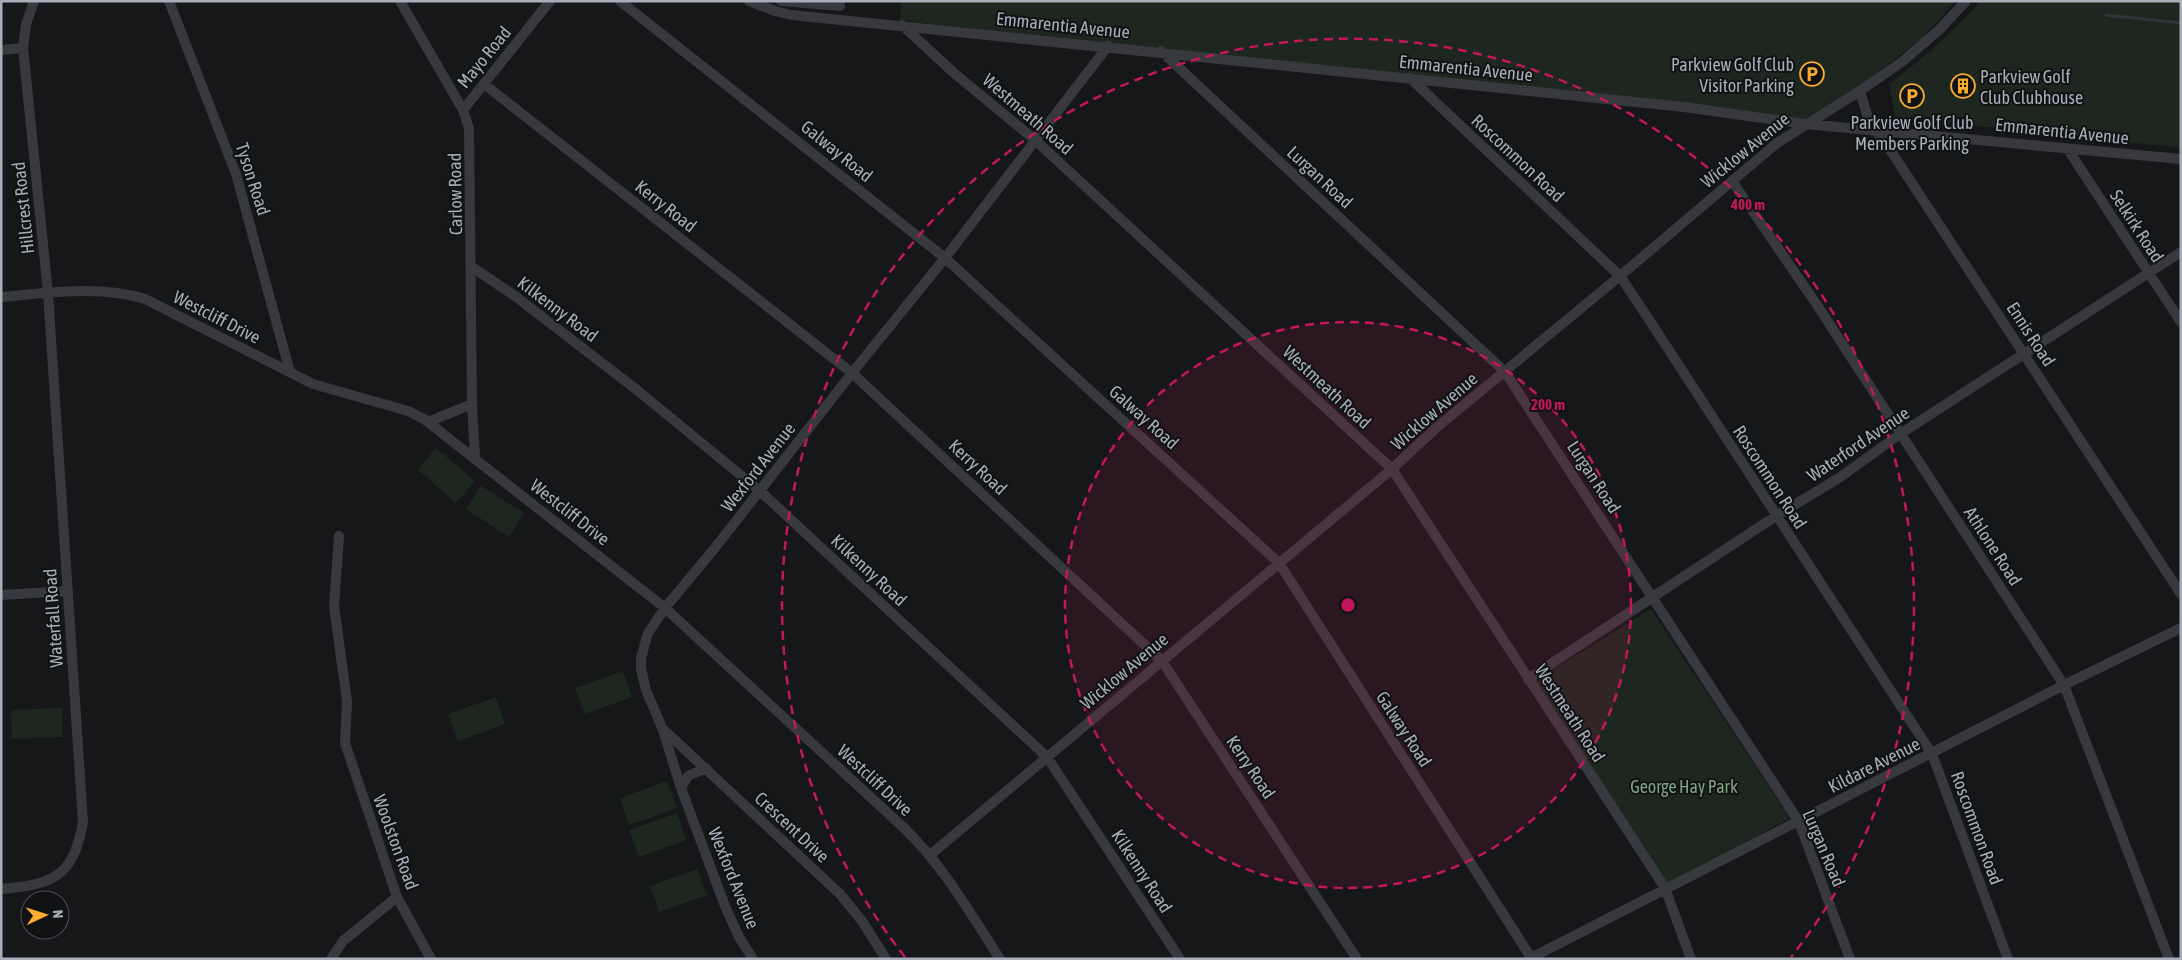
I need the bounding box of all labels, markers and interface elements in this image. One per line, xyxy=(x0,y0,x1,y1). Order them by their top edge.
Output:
street label: Emmarentia Avenue xyxy=(995,8,1131,42)
street label: Mayo Road xyxy=(453,22,515,92)
street label: Emmarentia Avenue xyxy=(1398,51,1534,85)
place label: Parkview Golf Club Visitor Parking xyxy=(1671,54,1794,96)
parking icon: Parkview Golf Club Visitor Parking xyxy=(1799,61,1825,87)
place label: Parkview Golf Club Clubhouse xyxy=(1980,66,2083,108)
street label: Westmeath Road xyxy=(979,69,1077,159)
building icon: Parkview Golf Club Clubhouse xyxy=(1950,73,1976,99)
parking icon: Parkview Golf Club Members Parking xyxy=(1899,83,1925,109)
street label: Wicklow Avenue xyxy=(1697,108,1793,192)
street label: Roscommon Road xyxy=(1467,110,1569,206)
place label: Parkview Golf Club Members Parking xyxy=(1850,112,1974,154)
street label: Emmarentia Avenue xyxy=(1994,114,2130,148)
street label: Galway Road xyxy=(797,116,877,186)
street label: Tyson Road xyxy=(231,140,275,218)
street label: Lurgan Road xyxy=(1283,141,1357,213)
street label: Carlow Road xyxy=(444,153,466,235)
street label: Hillcrest Road xyxy=(8,161,38,255)
street label: Kerry Road xyxy=(631,176,701,236)
street label: Selkirk Road xyxy=(2106,186,2168,266)
text: 400 m xyxy=(1730,196,1765,213)
street label: Kilkenny Road xyxy=(514,272,602,346)
street label: Westcliff Drive xyxy=(170,286,264,348)
street label: Ennis Road xyxy=(2002,298,2060,370)
street label: Westmeath Road xyxy=(1279,341,1375,433)
street label: Wicklow Avenue xyxy=(1386,368,1482,454)
street label: Galway Road xyxy=(1105,381,1183,453)
text: 200 m xyxy=(1531,396,1565,413)
street label: Waterford Avenue xyxy=(1803,402,1913,486)
street label: Wexford Avenue xyxy=(717,418,799,516)
street label: Roscommon Road xyxy=(1729,421,1811,533)
street label: Kerry Road xyxy=(945,435,1011,499)
street label: Lurgan Road xyxy=(1563,437,1625,517)
street label: Westcliff Drive xyxy=(526,475,614,549)
street label: Athlone Road xyxy=(1960,503,2026,589)
street label: Kilkenny Road xyxy=(827,530,911,610)
street label: Waterfall Road xyxy=(39,568,67,668)
centre of rings xyxy=(1339,596,1357,614)
street label: Wicklow Avenue xyxy=(1076,628,1172,714)
street label: Westmeath Road xyxy=(1531,660,1609,766)
street label: Galway Road xyxy=(1372,687,1436,771)
street label: Kerry Road xyxy=(1222,731,1280,803)
street label: Kildare Avenue xyxy=(1825,733,1923,797)
street label: Westcliff Drive xyxy=(833,740,917,820)
street label: Roscommon Road xyxy=(1947,769,2007,887)
park label: George Hay Park xyxy=(1630,776,1738,797)
street label: Crescent Drive xyxy=(750,787,834,867)
street label: Woolston Road xyxy=(369,792,423,892)
street label: Lurgan Road xyxy=(1798,806,1850,890)
street label: Wexford Avenue xyxy=(704,824,764,932)
street label: Kilkenny Road xyxy=(1107,825,1177,917)
north arrow xyxy=(20,890,70,940)
text: N xyxy=(50,909,66,919)

